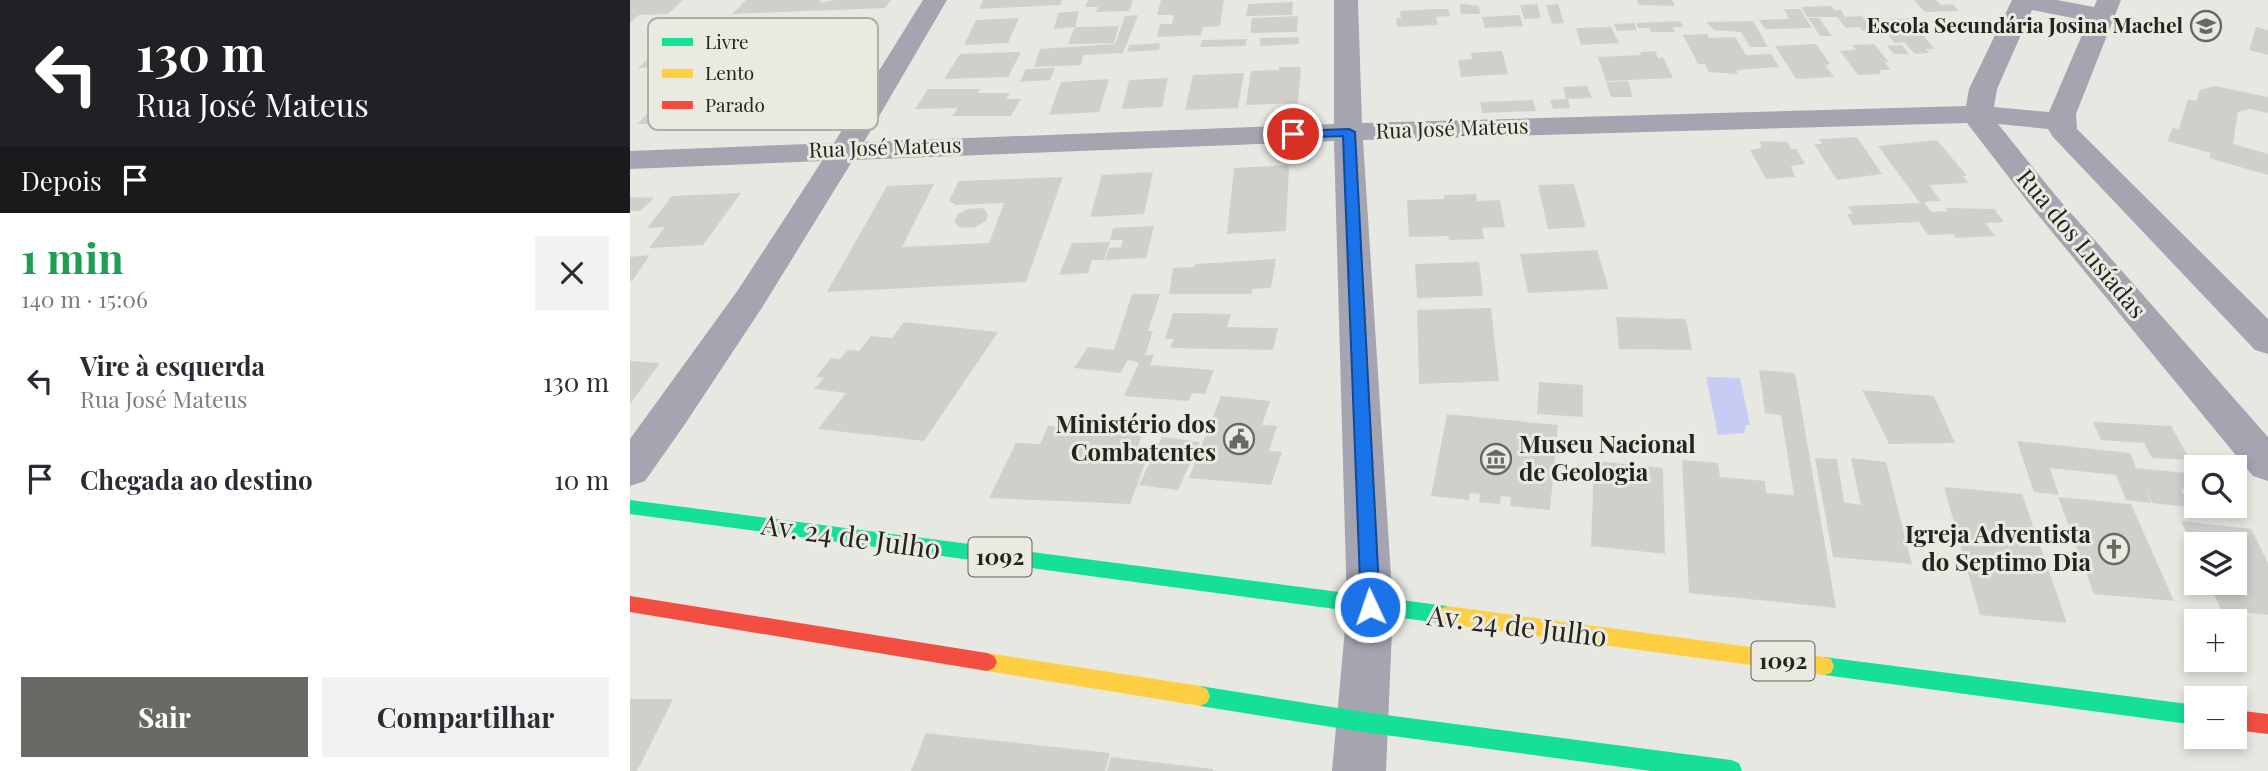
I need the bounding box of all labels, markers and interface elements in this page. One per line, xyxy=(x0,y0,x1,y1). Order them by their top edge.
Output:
school or university icon: Escola Secundária Josina Machel xyxy=(2189,9,2223,43)
place label: Escola Secundária Josina Machel xyxy=(1867,10,2183,38)
legend xyxy=(648,18,878,130)
text: 130 m xyxy=(136,19,266,84)
icon: left xyxy=(21,28,112,119)
text: Livre xyxy=(705,28,749,54)
text: Lento xyxy=(705,59,754,85)
text: Rua José Mateus xyxy=(136,82,369,125)
text: Parado xyxy=(705,91,765,117)
pin xyxy=(1263,104,1323,164)
street label: Rua José Mateus xyxy=(1375,110,1529,144)
icon: arrive xyxy=(1274,115,1312,153)
street label: Rua José Mateus xyxy=(808,129,962,163)
icon: arrive xyxy=(116,161,154,199)
street label: Rua dos Lusíadas xyxy=(2011,161,2154,324)
text: Depois xyxy=(21,163,102,198)
text: 1 min xyxy=(21,229,124,285)
button: close xyxy=(535,236,609,310)
text: 140 m · 15:06 xyxy=(21,283,148,314)
text: Vire à esquerda xyxy=(80,348,265,383)
icon: left xyxy=(21,362,59,400)
text: 130 m xyxy=(543,364,609,399)
text: Rua José Mateus xyxy=(80,383,247,414)
place label: Ministério dos Combatentes xyxy=(1056,407,1216,467)
public building icon: Ministério dos Combatentes xyxy=(1222,422,1256,456)
place label: Museu Nacional de Geologia xyxy=(1519,427,1696,487)
museum icon: Museu Nacional de Geologia xyxy=(1479,442,1513,476)
map controls xyxy=(2184,455,2247,749)
button: search xyxy=(2184,455,2247,518)
icon: arrive xyxy=(21,460,59,498)
text: Chegada ao destino xyxy=(80,462,313,497)
text: 10 m xyxy=(554,462,609,497)
street label: Av. 24 de Julho xyxy=(758,504,943,566)
place label: Igreja Adventista do Septimo Dia xyxy=(1905,517,2092,577)
church icon: Igreja Adventista do Septimo Dia xyxy=(2097,532,2131,566)
button: layers xyxy=(2184,532,2247,595)
road number: 1092 xyxy=(968,538,1032,576)
position arrow xyxy=(1333,570,1407,644)
street label: Av. 24 de Julho xyxy=(1424,595,1609,654)
button: + xyxy=(2184,609,2247,672)
road number: 1092 xyxy=(1752,642,1814,680)
button: Sair xyxy=(21,677,308,757)
button: Compartilhar xyxy=(322,677,609,757)
button: − xyxy=(2184,686,2247,749)

